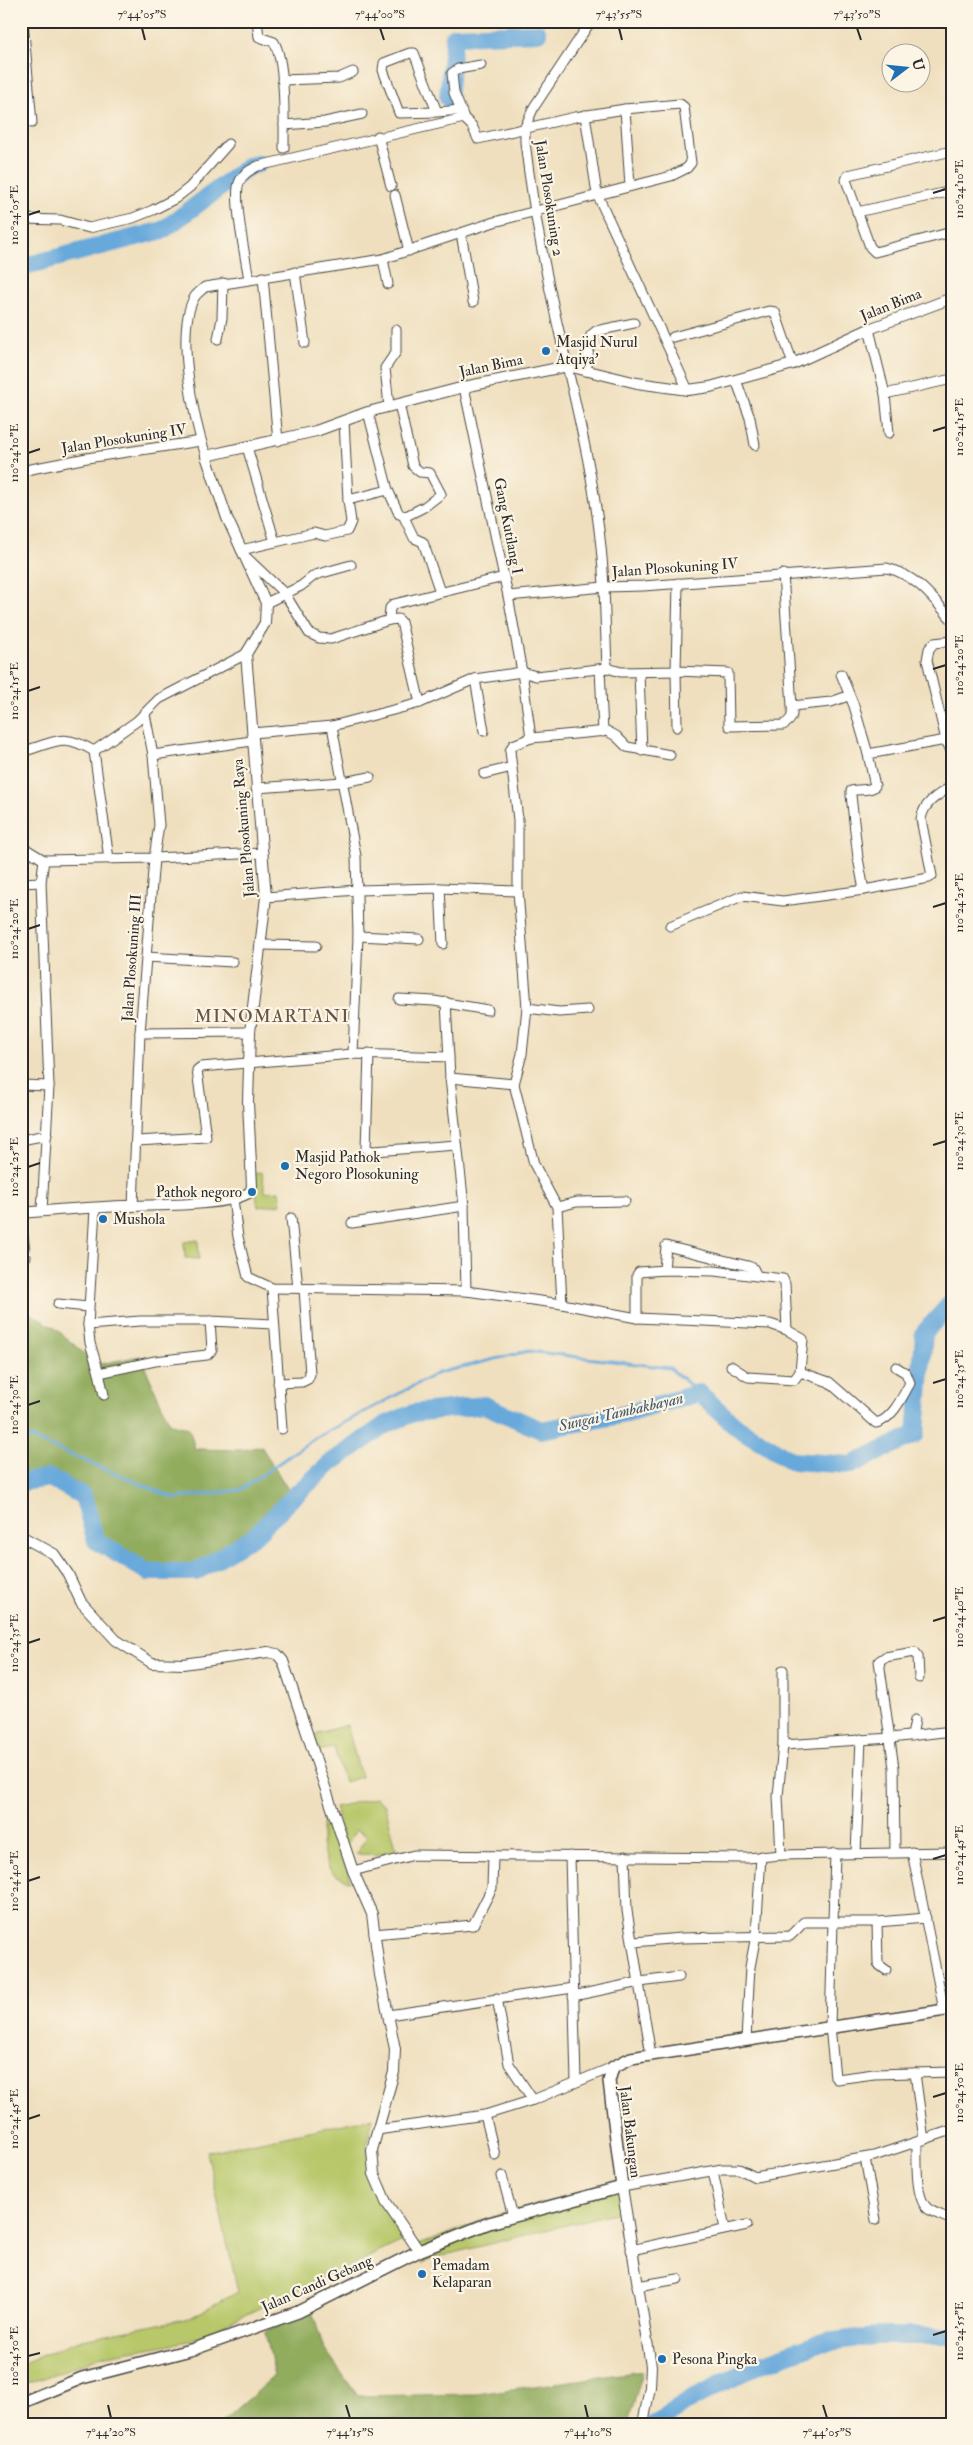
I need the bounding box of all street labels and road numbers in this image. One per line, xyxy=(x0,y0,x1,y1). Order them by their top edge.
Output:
street label: Jalan Plosokuning 2 xyxy=(529,138,568,258)
street label: Jalan Bima xyxy=(857,284,926,327)
street label: Jalan Bima xyxy=(457,350,525,383)
street label: Jalan Plosokuning IV xyxy=(59,420,189,459)
street label: Gang Kutilang I xyxy=(489,476,527,576)
street label: Jalan Plosokuning IV xyxy=(610,554,740,583)
street label: Jalan Plosokuning Raya xyxy=(228,757,261,899)
street label: Jalan Plosokuning III xyxy=(118,894,147,1024)
street label: Jalan Bakungan xyxy=(614,2084,645,2180)
street label: Jalan Candi Gebang xyxy=(258,2251,376,2318)

